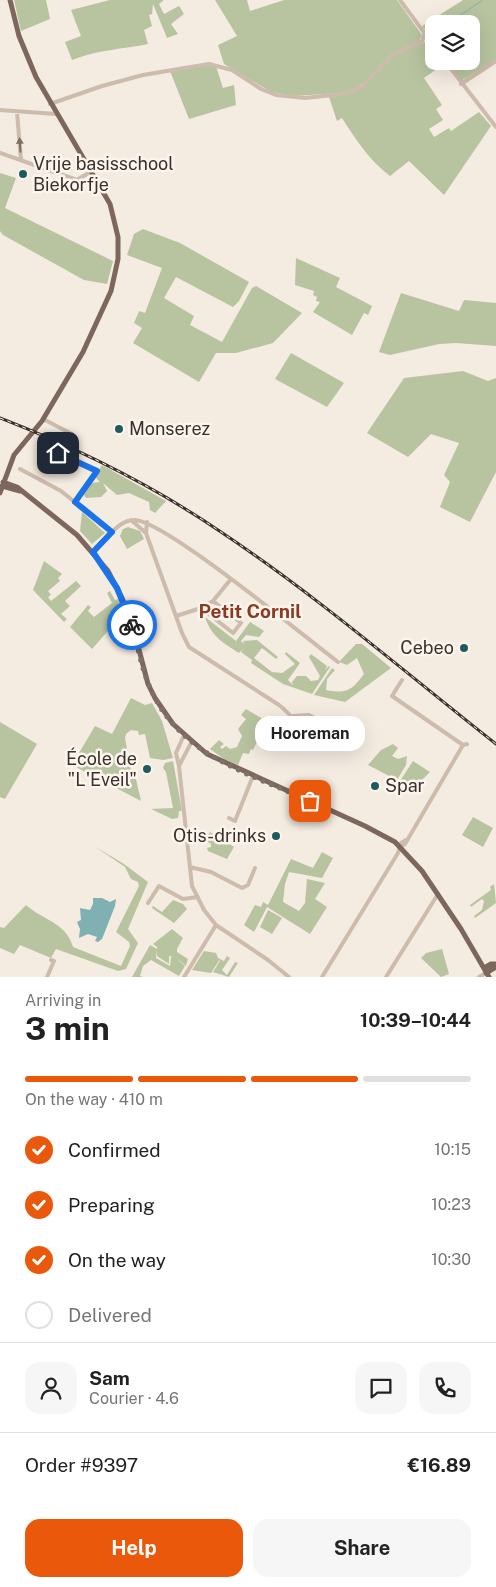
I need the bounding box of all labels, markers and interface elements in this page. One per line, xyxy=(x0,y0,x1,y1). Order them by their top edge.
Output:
map controls xyxy=(425,15,480,70)
button: layers xyxy=(425,15,480,70)
one-way arrow xyxy=(16,136,24,152)
place label: Vrije basisschool Biekorfje xyxy=(33,153,174,195)
marker: Vrije basisschool Biekorfje xyxy=(17,168,29,180)
place label: Monserez xyxy=(129,418,210,439)
marker: Monserez xyxy=(113,423,125,435)
pin xyxy=(37,432,79,474)
icon: home xyxy=(44,439,72,467)
courier xyxy=(107,600,157,650)
district label: Petit Cornil xyxy=(199,600,302,622)
icon: bike xyxy=(118,611,146,639)
place label: Cebeo xyxy=(400,637,454,658)
marker: Cebeo xyxy=(458,642,470,654)
callout: Hooreman xyxy=(255,716,365,751)
text: Hooreman xyxy=(270,724,350,743)
place label: École de "L'Eveil" xyxy=(66,747,137,790)
marker: École de "L'Eveil" xyxy=(141,763,153,775)
place label: Spar xyxy=(385,775,425,796)
pin xyxy=(289,780,331,822)
marker: Spar xyxy=(369,780,381,792)
icon: bag xyxy=(296,787,324,815)
place label: Otis-drinks xyxy=(173,825,266,846)
marker: Otis-drinks xyxy=(270,830,282,842)
text: Arriving in xyxy=(25,991,101,1010)
text: 10:39–10:44 xyxy=(360,1009,471,1031)
text: 3 min xyxy=(25,1010,110,1047)
text: On the way · 410 m xyxy=(25,1090,163,1109)
icon: check xyxy=(25,1136,53,1164)
text: Confirmed xyxy=(68,1139,161,1161)
text: 10:15 xyxy=(434,1140,471,1159)
icon: check xyxy=(25,1191,53,1219)
text: Preparing xyxy=(68,1194,155,1216)
text: 10:23 xyxy=(431,1195,471,1214)
icon: check xyxy=(25,1246,53,1274)
text: On the way xyxy=(68,1249,166,1271)
text: 10:30 xyxy=(431,1250,471,1269)
text: Delivered xyxy=(68,1304,152,1326)
button: person xyxy=(25,1362,77,1414)
button: chat xyxy=(355,1362,407,1414)
button: phone xyxy=(419,1362,471,1414)
text: Sam xyxy=(89,1367,130,1389)
text: Courier · 4.6 xyxy=(89,1389,179,1408)
text: Order #9397 xyxy=(25,1454,138,1476)
text: €16.89 xyxy=(408,1454,471,1476)
button: Help xyxy=(25,1519,243,1577)
button: Share xyxy=(253,1519,471,1577)

